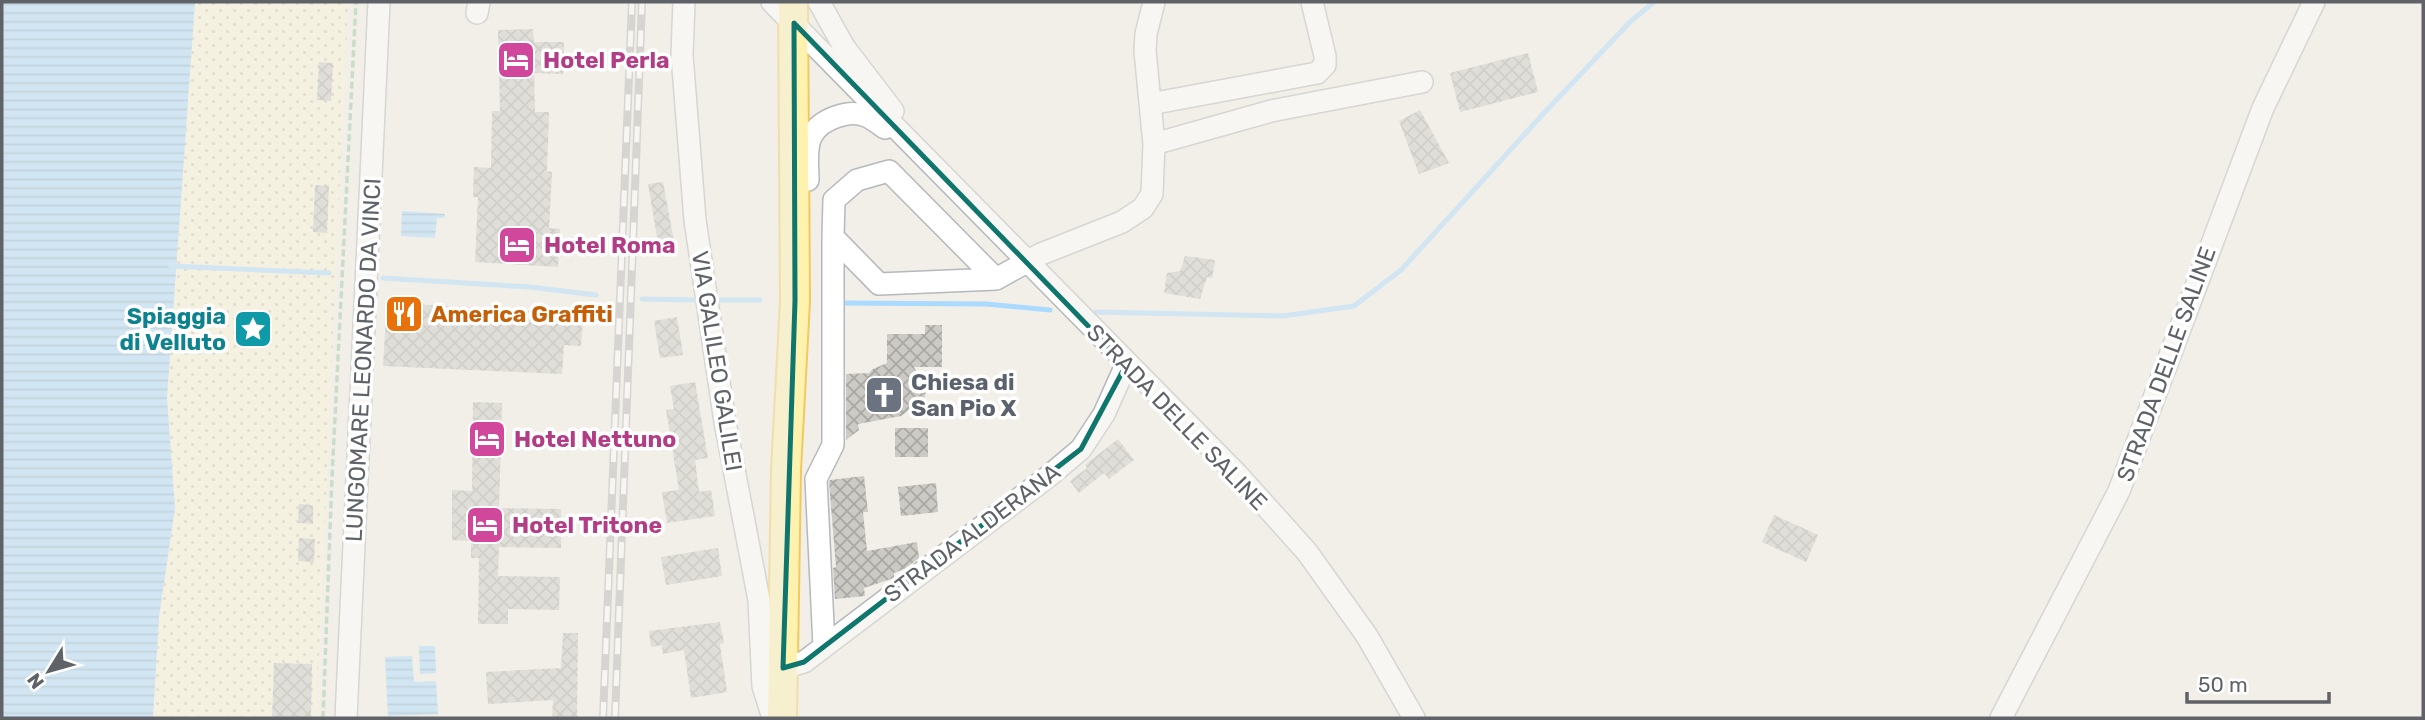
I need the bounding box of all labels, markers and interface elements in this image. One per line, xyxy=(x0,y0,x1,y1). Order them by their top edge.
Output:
hotel icon: Hotel Perla xyxy=(495,39,537,81)
place label: Hotel Perla xyxy=(543,46,670,74)
street label: LUNGOMARE LEONARDO DA VINCI xyxy=(339,177,387,543)
hotel icon: Hotel Roma xyxy=(496,224,538,266)
place label: Hotel Roma xyxy=(544,231,675,259)
street label: STRADA DELLE SALINE xyxy=(2110,243,2222,485)
street label: VIA GALILEO GALILEI xyxy=(686,249,748,473)
restaurant icon: America Graffiti xyxy=(383,293,425,335)
place label: America Graffiti xyxy=(431,300,613,328)
place label: Spiaggia di Velluto xyxy=(120,302,226,356)
place icon: Spiaggia di Velluto xyxy=(232,308,274,350)
street label: STRADA DELLE SALINE xyxy=(1081,318,1273,516)
place label: Chiesa di San Pio X xyxy=(911,368,1017,422)
church icon: Chiesa di San Pio X xyxy=(863,374,905,416)
hotel icon: Hotel Nettuno xyxy=(466,418,508,460)
place label: Hotel Nettuno xyxy=(514,425,676,453)
street label: STRADA ALDERANA xyxy=(878,458,1066,608)
hotel icon: Hotel Tritone xyxy=(464,504,506,546)
place label: Hotel Tritone xyxy=(512,511,662,539)
north arrow xyxy=(14,636,84,706)
scale bar xyxy=(2187,660,2329,704)
text: N xyxy=(23,669,49,693)
text: 50 m xyxy=(2198,672,2248,697)

